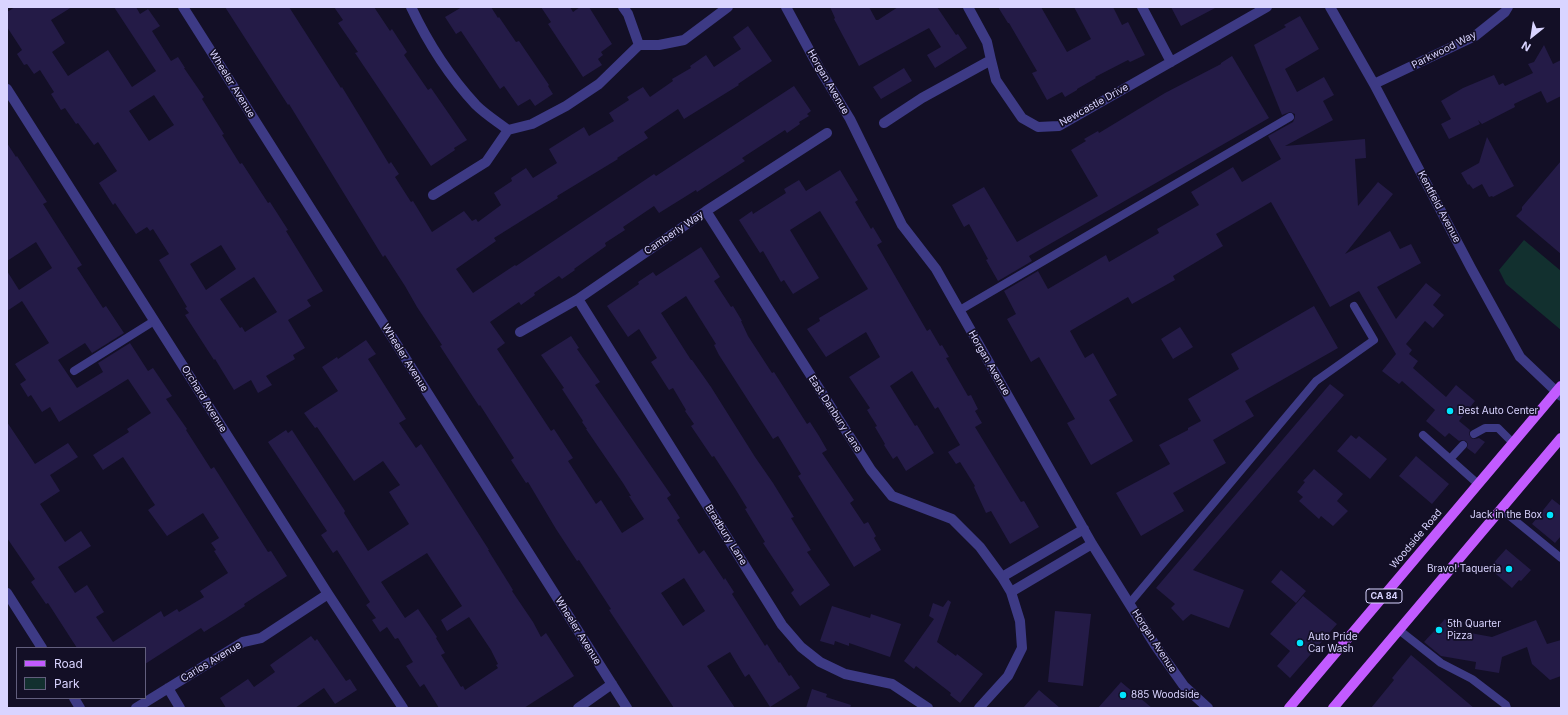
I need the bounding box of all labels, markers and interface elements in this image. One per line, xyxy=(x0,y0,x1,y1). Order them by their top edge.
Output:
north arrow xyxy=(1512,16,1552,56)
street label: Parkwood Way xyxy=(1410,29,1478,71)
text: N xyxy=(1519,38,1533,55)
street label: Wheeler Avenue xyxy=(206,48,258,120)
street label: Horgan Avenue xyxy=(805,48,851,116)
street label: Newcastle Drive xyxy=(1057,81,1131,129)
street label: Kentfield Avenue xyxy=(1415,169,1463,245)
street label: Camberly Way xyxy=(642,209,706,257)
street label: Wheeler Avenue xyxy=(379,322,431,394)
street label: Horgan Avenue xyxy=(966,329,1012,397)
street label: Orchard Avenue xyxy=(179,364,229,434)
street label: East Danbury Lane xyxy=(806,373,864,455)
place label: Best Auto Center xyxy=(1458,405,1538,417)
marker: Best Auto Center xyxy=(1445,406,1455,416)
street label: Bradbury Lane xyxy=(703,502,749,568)
street label: Woodside Road xyxy=(1388,507,1444,571)
place label: Jack in the Box xyxy=(1470,509,1542,521)
marker: Jack in the Box xyxy=(1545,510,1555,520)
place label: Bravo! Taqueria xyxy=(1427,563,1501,575)
marker: Bravo! Taqueria xyxy=(1504,564,1514,574)
road number: CA 84 xyxy=(1366,589,1402,603)
street label: Wheeler Avenue xyxy=(552,595,604,667)
street label: Horgan Avenue xyxy=(1129,607,1179,675)
place label: 5th Quarter Pizza xyxy=(1447,618,1501,642)
marker: 5th Quarter Pizza xyxy=(1434,625,1444,635)
place label: Auto Pride Car Wash xyxy=(1308,631,1357,654)
marker: Auto Pride Car Wash xyxy=(1295,638,1305,648)
street label: Carlos Avenue xyxy=(179,639,243,685)
legend xyxy=(16,647,146,699)
text: Road xyxy=(54,656,83,671)
text: Park xyxy=(54,676,80,691)
place label: 885 Woodside xyxy=(1131,689,1199,701)
marker: 885 Woodside xyxy=(1118,690,1128,700)

